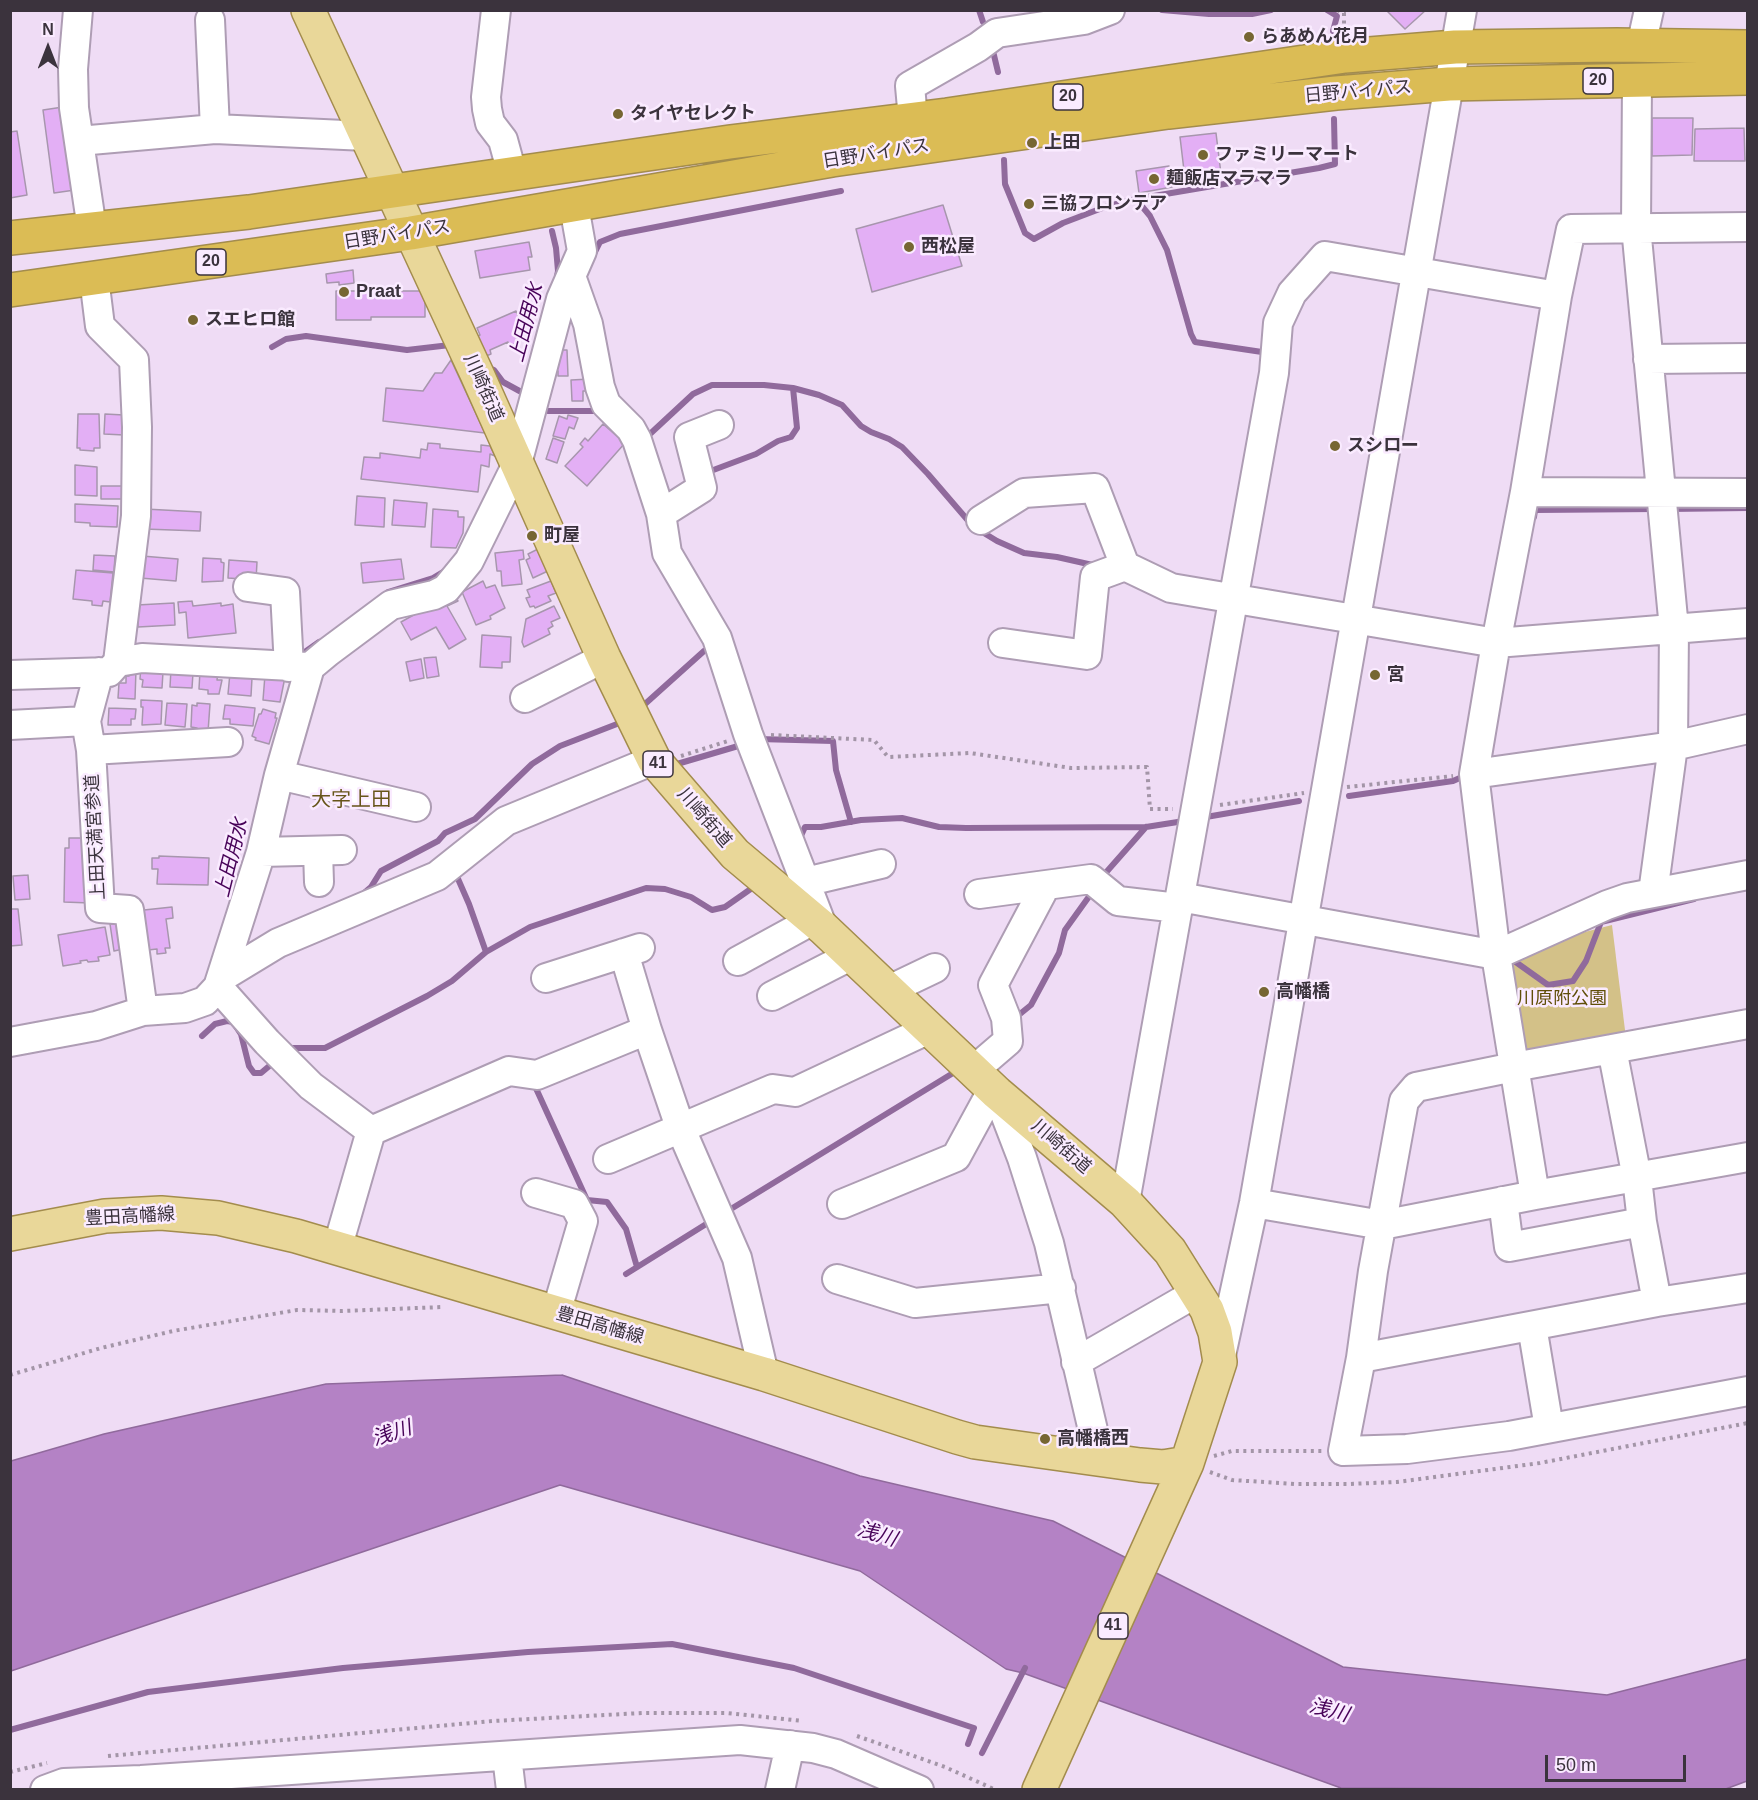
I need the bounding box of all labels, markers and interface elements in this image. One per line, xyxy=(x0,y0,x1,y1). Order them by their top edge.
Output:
north arrow xyxy=(18,18,78,78)
text: N xyxy=(42,21,54,38)
place label: らあめん花月 xyxy=(1261,26,1369,48)
marker: らあめん花月 xyxy=(1242,30,1256,44)
road number: 20 xyxy=(1583,68,1613,94)
street label: 日野バイパス xyxy=(1303,77,1413,107)
road number: 20 xyxy=(1053,84,1083,110)
place label: タイヤセレクト xyxy=(630,103,756,125)
marker: タイヤセレクト xyxy=(611,107,625,121)
place label: 上田 xyxy=(1044,132,1080,154)
street label: 日野バイパス xyxy=(821,135,931,173)
marker: 上田 xyxy=(1025,136,1039,150)
place label: ファミリーマート xyxy=(1215,144,1359,166)
marker: ファミリーマート xyxy=(1196,148,1210,162)
place label: 麺飯店マラマラ xyxy=(1166,168,1292,190)
marker: 麺飯店マラマラ xyxy=(1147,172,1161,186)
place label: 三協フロンテア xyxy=(1041,193,1167,215)
marker: 三協フロンテア xyxy=(1022,197,1036,211)
street label: 日野バイパス xyxy=(342,216,452,254)
place label: 西松屋 xyxy=(921,236,975,258)
marker: 西松屋 xyxy=(902,240,916,254)
road number: 20 xyxy=(196,249,226,275)
place label: Praat xyxy=(356,281,401,303)
water label: 上田用水 xyxy=(505,281,549,365)
marker: Praat xyxy=(337,285,351,299)
place label: スエヒロ館 xyxy=(205,309,295,331)
marker: スエヒロ館 xyxy=(186,313,200,327)
street label: 川崎街道 xyxy=(458,351,508,425)
place label: スシロー xyxy=(1347,435,1419,457)
marker: スシロー xyxy=(1328,439,1342,453)
place label: 町屋 xyxy=(544,525,580,547)
marker: 町屋 xyxy=(525,529,539,543)
place label: 宮 xyxy=(1387,664,1405,686)
marker: 宮 xyxy=(1368,668,1382,682)
road number: 41 xyxy=(643,751,673,777)
street label: 上田天満宮参道 xyxy=(82,774,110,900)
street label: 川崎街道 xyxy=(672,784,736,852)
district label: 大字上田 xyxy=(311,788,391,812)
water label: 上田用水 xyxy=(211,816,253,900)
place label: 高幡橋 xyxy=(1276,981,1330,1003)
marker: 高幡橋 xyxy=(1257,985,1271,999)
park label: 川原附公園 xyxy=(1517,988,1607,1010)
street label: 川崎街道 xyxy=(1027,1115,1095,1179)
street label: 豊田高幡線 xyxy=(84,1204,176,1230)
street label: 豊田高幡線 xyxy=(554,1303,646,1349)
water label: 浅川 xyxy=(369,1416,415,1452)
place label: 高幡橋西 xyxy=(1057,1428,1129,1450)
marker: 高幡橋西 xyxy=(1038,1432,1052,1446)
water label: 浅川 xyxy=(854,1518,900,1552)
road number: 41 xyxy=(1098,1613,1128,1639)
water label: 浅川 xyxy=(1307,1694,1351,1728)
scale bar xyxy=(1548,1743,1689,1781)
text: 50 m xyxy=(1556,1755,1596,1775)

